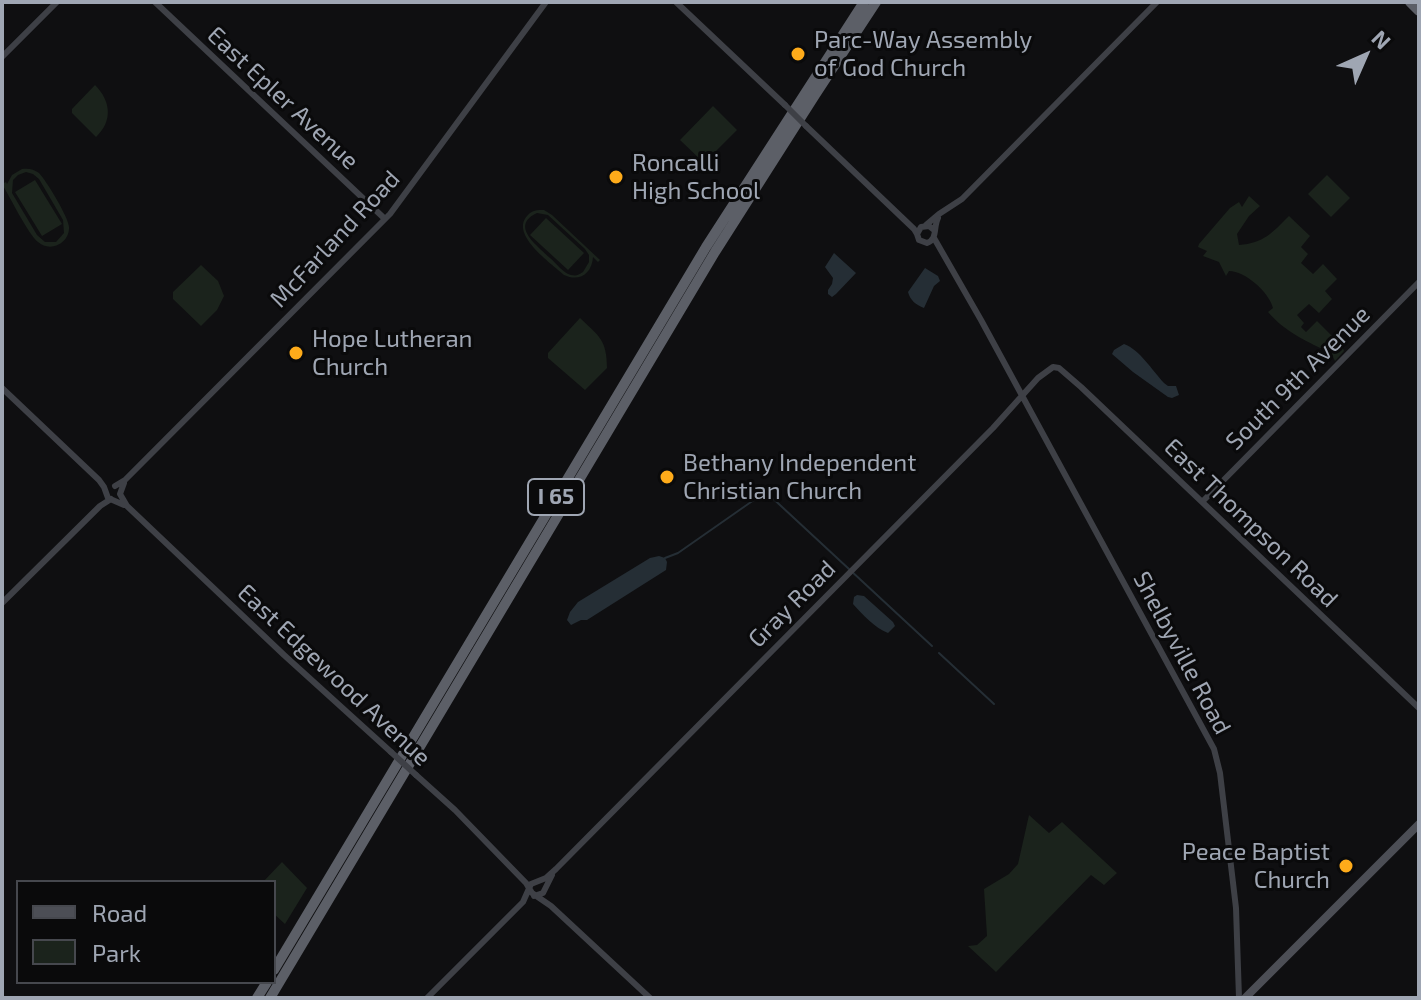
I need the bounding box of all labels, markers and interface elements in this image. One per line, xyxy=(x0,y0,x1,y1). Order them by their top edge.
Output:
north arrow xyxy=(1325,16,1405,96)
street label: East Epler Avenue xyxy=(201,21,365,175)
text: N xyxy=(1367,24,1397,54)
place label: Parc-Way Assembly of God Church xyxy=(814,26,1032,82)
marker: Parc-Way Assembly of God Church xyxy=(789,45,807,63)
place label: Roncalli High School xyxy=(632,149,760,205)
street label: McFarland Road xyxy=(264,165,406,313)
marker: Roncalli High School xyxy=(607,168,625,186)
street label: South 9th Avenue xyxy=(1220,300,1376,456)
place label: Hope Lutheran Church xyxy=(312,325,473,381)
marker: Hope Lutheran Church xyxy=(287,344,305,362)
street label: East Thompson Road xyxy=(1158,433,1344,613)
place label: Bethany Independent Christian Church xyxy=(683,449,916,505)
marker: Bethany Independent Christian Church xyxy=(658,468,676,486)
road number: I 65 xyxy=(528,479,584,515)
street label: Gray Road xyxy=(743,555,841,653)
street label: Shelbyville Road xyxy=(1127,567,1237,739)
street label: East Edgewood Avenue xyxy=(232,578,436,772)
place label: Peace Baptist Church xyxy=(1182,838,1330,894)
marker: Peace Baptist Church xyxy=(1337,857,1355,875)
legend xyxy=(16,880,276,984)
text: Road xyxy=(92,898,147,927)
text: Park xyxy=(92,938,141,967)

